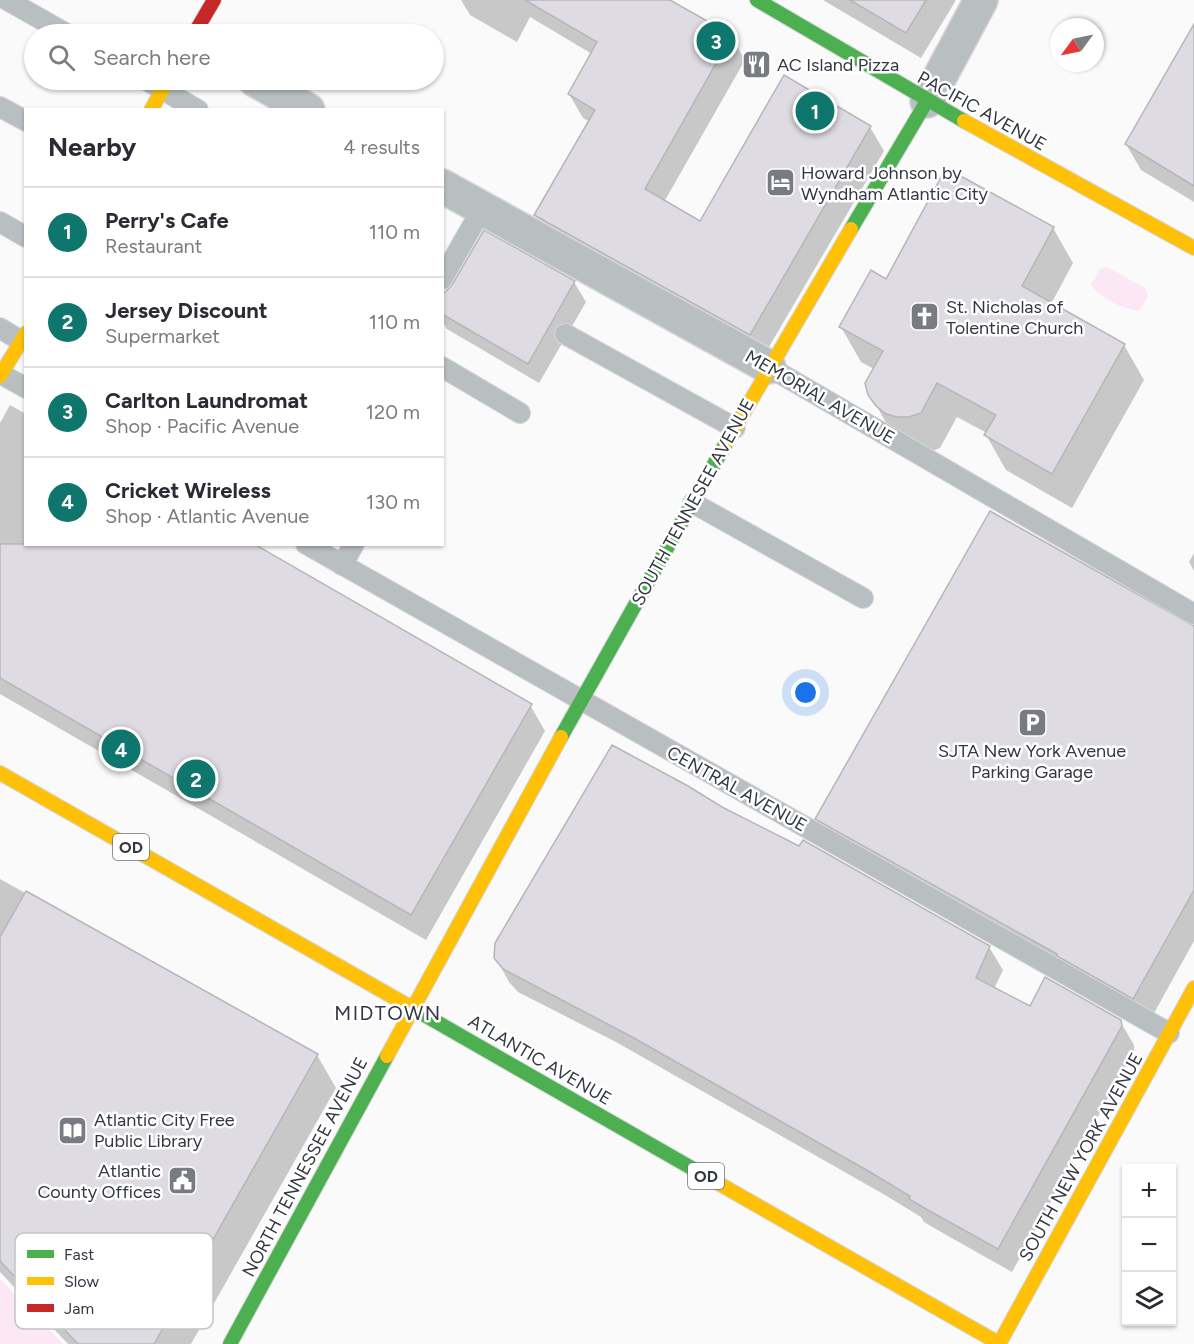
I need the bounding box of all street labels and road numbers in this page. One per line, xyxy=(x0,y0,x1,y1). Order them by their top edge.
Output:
street label: PACIFIC AVENUE xyxy=(914,66,1050,156)
street label: MEMORIAL AVENUE xyxy=(741,345,899,449)
street label: SOUTH TENNESEE AVENUE xyxy=(627,395,759,609)
street label: CENTRAL AVENUE xyxy=(663,741,811,837)
road number: OD xyxy=(113,834,149,860)
street label: ATLANTIC AVENUE xyxy=(465,1010,615,1110)
street label: SOUTH NEW YORK AVENUE xyxy=(1014,1049,1148,1265)
street label: NORTH TENNESSEE AVENUE xyxy=(238,1053,372,1281)
road number: OD xyxy=(688,1163,724,1189)

